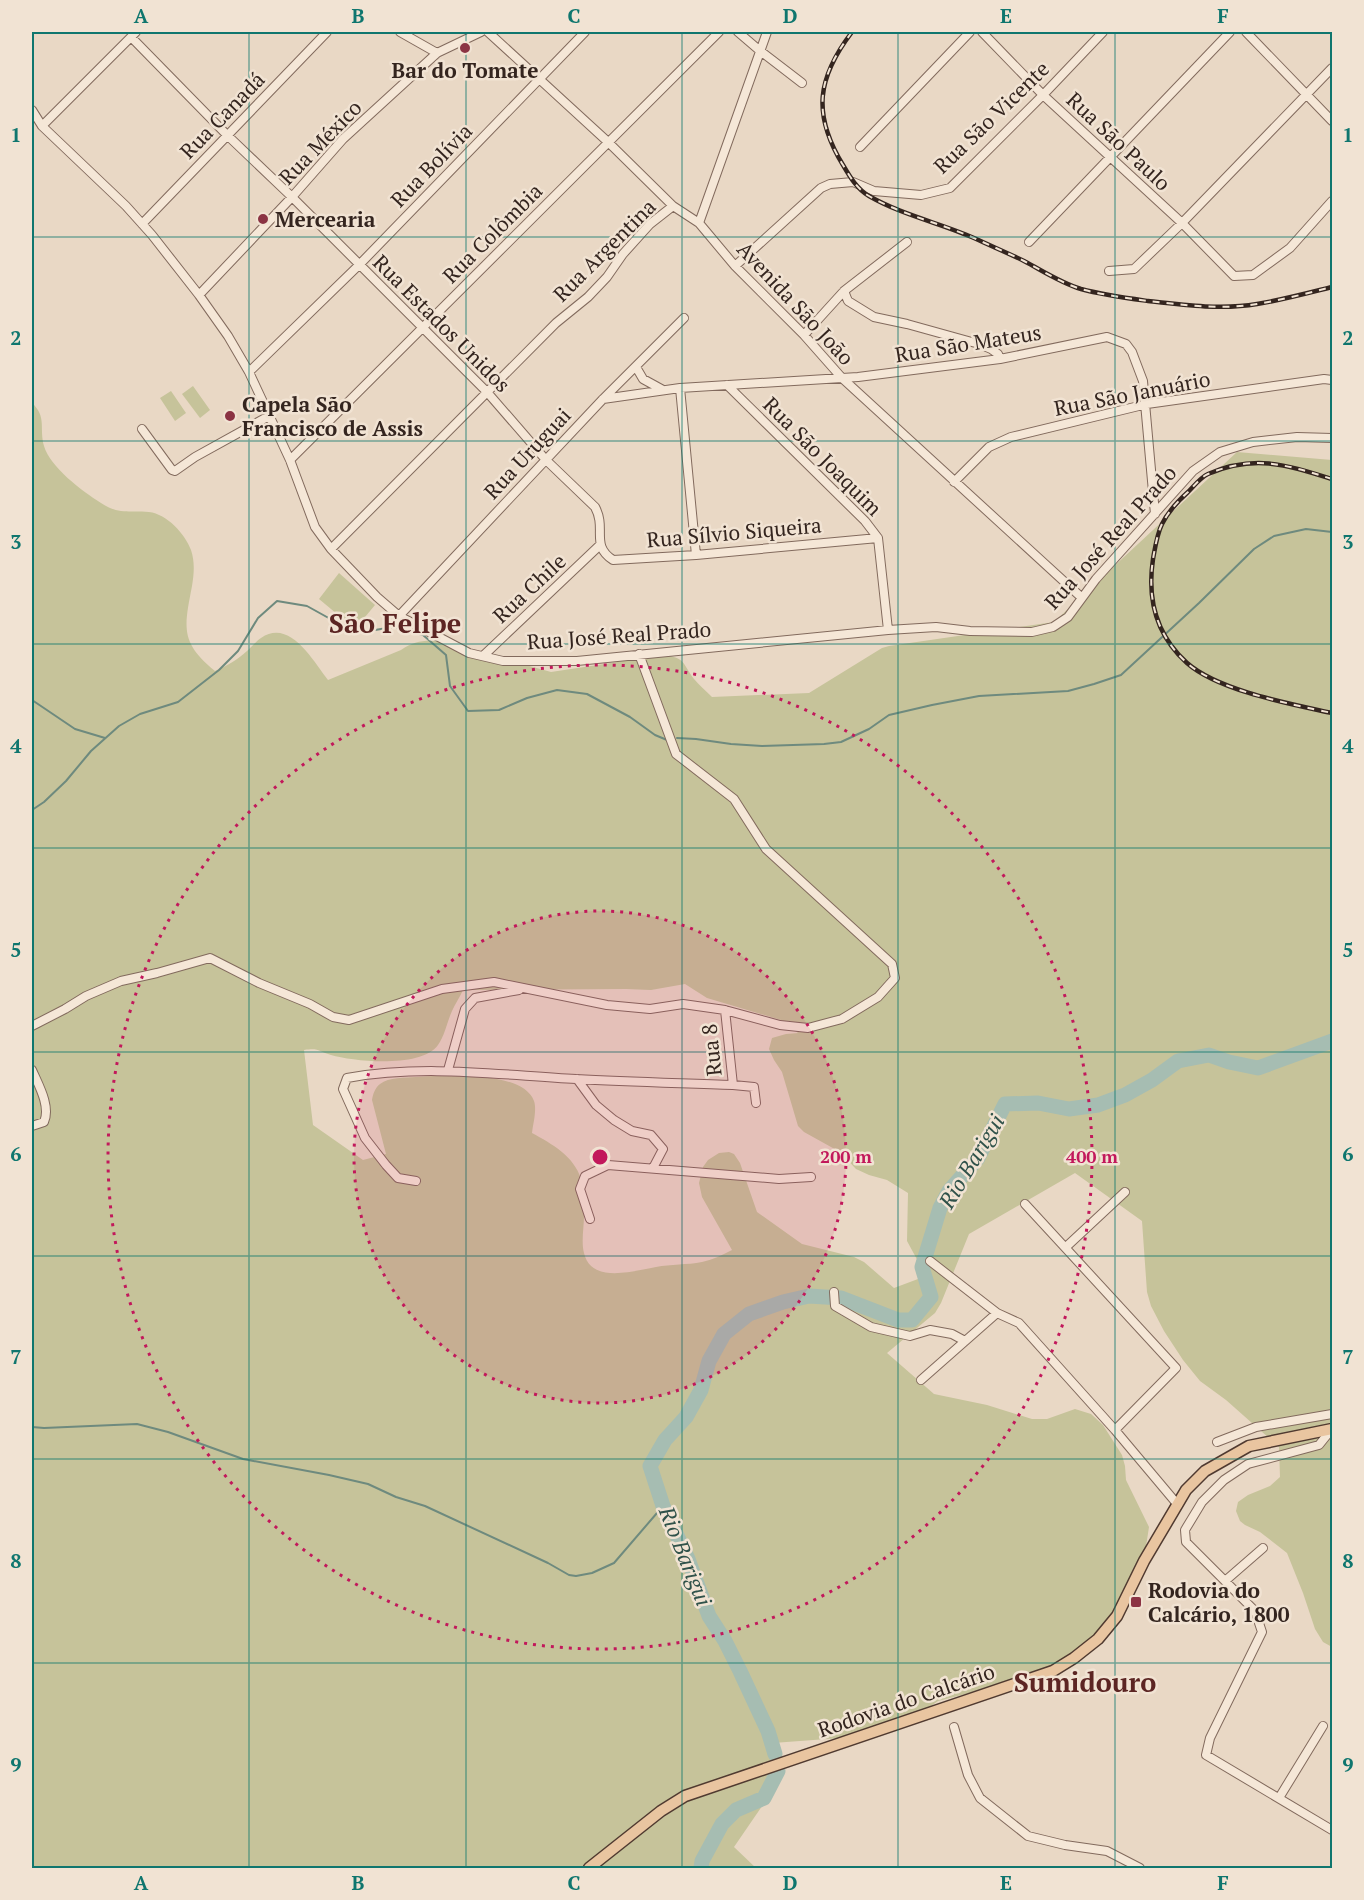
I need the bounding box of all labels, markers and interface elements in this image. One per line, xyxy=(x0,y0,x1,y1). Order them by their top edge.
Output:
text: A xyxy=(134,2,149,29)
text: B xyxy=(352,2,365,29)
text: C xyxy=(567,2,581,29)
text: D xyxy=(783,2,797,29)
text: E xyxy=(1000,2,1012,29)
text: F xyxy=(1217,2,1229,29)
marker: Bar do Tomate xyxy=(458,41,472,55)
street label: Rua São Vicente xyxy=(927,55,1055,179)
place label: Bar do Tomate xyxy=(392,56,538,84)
street label: Rua Canadá xyxy=(174,65,271,165)
street label: Rua São Paulo xyxy=(1061,85,1177,197)
street label: Rua México xyxy=(272,94,368,190)
street label: Rua Bolívia xyxy=(384,117,478,213)
text: 1 xyxy=(10,121,22,148)
text: 1 xyxy=(1342,121,1354,148)
street label: Rua Colômbia xyxy=(436,177,548,289)
street label: Rua Argentina xyxy=(547,192,662,307)
place label: Mercearia xyxy=(275,205,376,233)
marker: Mercearia xyxy=(256,212,270,226)
street label: Avenida São João xyxy=(731,235,861,371)
street label: Rua Estados Unidos xyxy=(367,248,517,398)
street label: Rua São Mateus xyxy=(893,318,1043,368)
text: 2 xyxy=(10,324,22,351)
text: 2 xyxy=(1342,324,1354,351)
street label: Rua São Januário xyxy=(1051,364,1213,422)
place label: Capela São Francisco de Assis xyxy=(242,390,423,442)
street label: Rua São Joaquim xyxy=(758,391,888,521)
street label: Rua Uruguai xyxy=(477,401,577,505)
marker: Capela São Francisco de Assis xyxy=(223,409,237,423)
street label: Rua José Real Prado xyxy=(1038,459,1182,615)
street label: Rua Sílvio Siqueira xyxy=(645,510,823,554)
text: 3 xyxy=(10,528,22,555)
text: 3 xyxy=(1342,528,1354,555)
street label: Rua Chile xyxy=(486,547,572,629)
district label: São Felipe xyxy=(329,605,461,641)
street label: Rua José Real Prado xyxy=(526,615,712,655)
text: 4 xyxy=(10,732,22,759)
text: 4 xyxy=(1342,732,1354,759)
text: 5 xyxy=(10,936,22,963)
text: 5 xyxy=(1342,936,1354,963)
street label: Rua 8 xyxy=(694,1023,728,1077)
water label: Rio Barigui xyxy=(931,1109,1010,1214)
text: 6 xyxy=(10,1140,22,1167)
text: 6 xyxy=(1342,1140,1354,1167)
text: 200 m xyxy=(820,1144,872,1168)
text: 400 m xyxy=(1066,1144,1118,1168)
centre of rings xyxy=(590,1147,610,1167)
text: 7 xyxy=(10,1343,22,1370)
text: 7 xyxy=(1342,1343,1354,1370)
water label: Rio Barigui xyxy=(653,1501,719,1610)
text: 8 xyxy=(10,1547,22,1574)
text: 8 xyxy=(1342,1547,1354,1574)
place label: Rodovia do Calcário, 1800 xyxy=(1148,1576,1290,1628)
marker: Rodovia do Calcário, 1800 xyxy=(1129,1595,1143,1609)
street label: Rodovia do Calcário xyxy=(814,1657,998,1743)
district label: Sumidouro xyxy=(1014,1664,1156,1700)
text: 9 xyxy=(10,1751,22,1778)
text: 9 xyxy=(1342,1751,1354,1778)
text: A xyxy=(134,1869,149,1896)
text: B xyxy=(352,1869,365,1896)
text: C xyxy=(567,1869,581,1896)
text: D xyxy=(783,1869,797,1896)
text: E xyxy=(1000,1869,1012,1896)
text: F xyxy=(1217,1869,1229,1896)

